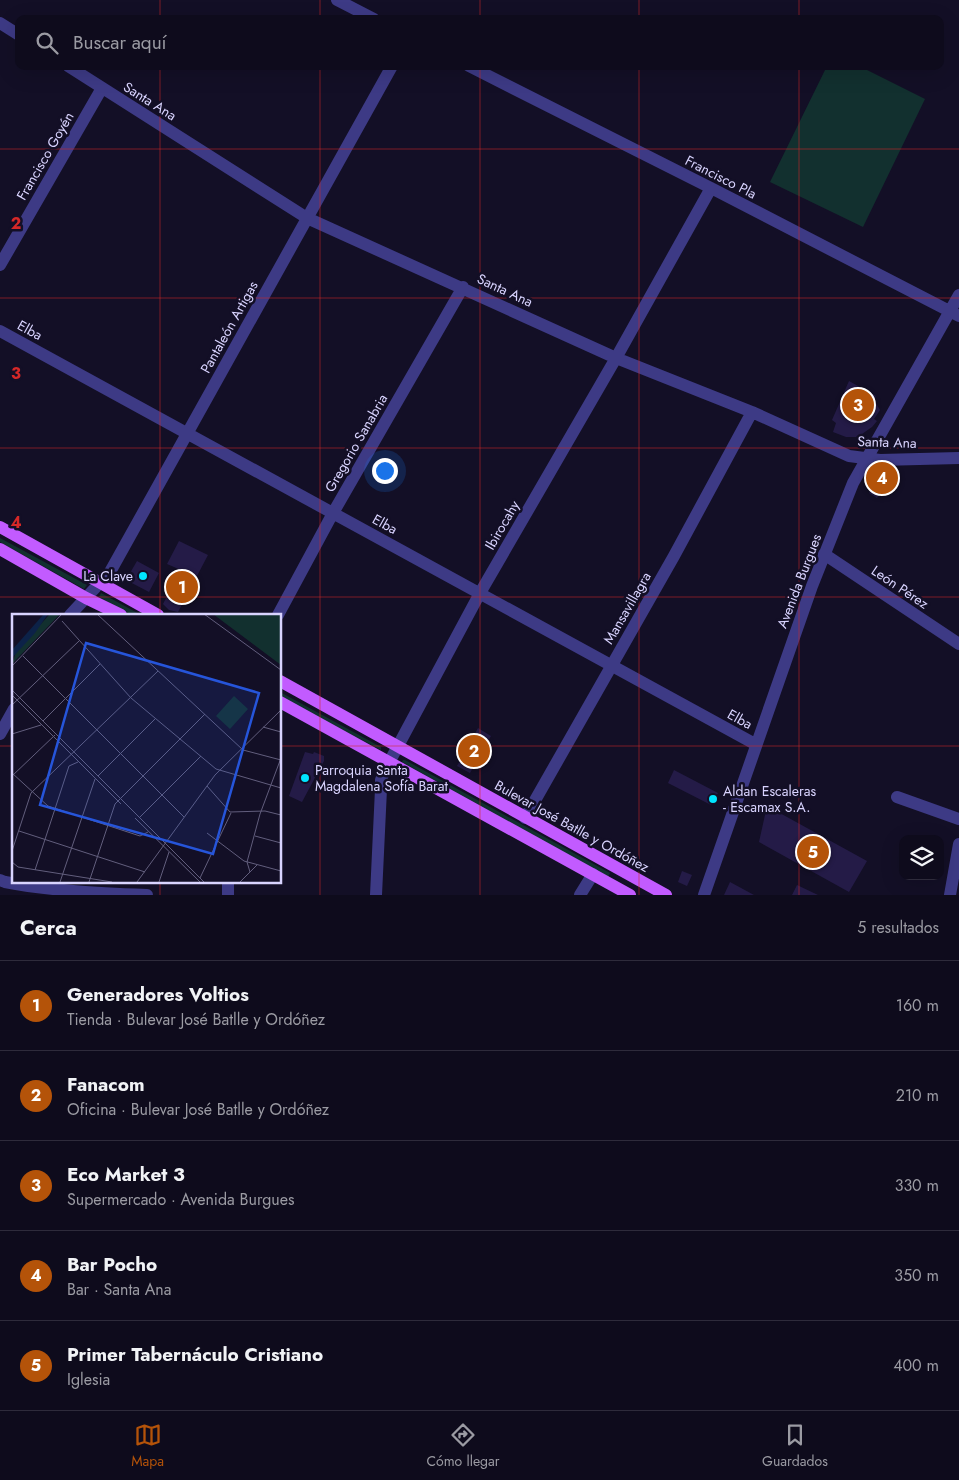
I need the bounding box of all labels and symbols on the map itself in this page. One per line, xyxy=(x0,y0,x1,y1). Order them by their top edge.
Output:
street label: Santa Ana xyxy=(120,77,180,125)
street label: Francisco Goyén xyxy=(12,108,78,204)
street label: Francisco Pla xyxy=(682,150,760,204)
text: 2 xyxy=(11,212,21,235)
street label: Santa Ana xyxy=(474,268,536,312)
street label: Pantaleón Artigas xyxy=(195,277,263,377)
street label: Elba xyxy=(14,315,46,345)
text: 3 xyxy=(11,362,21,385)
pin: 3 xyxy=(842,386,874,424)
street label: Gregorio Sanabria xyxy=(320,390,392,496)
street label: Santa Ana xyxy=(857,431,917,453)
your location xyxy=(372,458,398,484)
pin: 4 xyxy=(866,459,898,497)
street label: Ibirocahy xyxy=(480,496,525,553)
street label: Elba xyxy=(369,509,401,539)
text: 4 xyxy=(10,511,22,534)
street label: Avenida Burgues xyxy=(772,531,826,631)
street label: León Pérez xyxy=(867,560,933,614)
place label: La Clave xyxy=(83,566,133,586)
pin: 1 xyxy=(166,568,198,606)
street label: Mansavillagra xyxy=(598,568,656,648)
marker: La Clave xyxy=(137,570,149,582)
inset map xyxy=(12,614,281,882)
street label: Elba xyxy=(724,704,756,734)
pin: 2 xyxy=(458,732,490,770)
place label: Parroquia Santa Magdalena Sofía Barat xyxy=(315,760,448,796)
marker: Parroquia Santa Magdalena Sofía Barat xyxy=(299,772,311,784)
street label: Bulevar José Batlle y Ordóñez xyxy=(491,775,653,877)
place label: Aldan Escaleras - Escamax S.A. xyxy=(723,781,816,817)
marker: Aldan Escaleras - Escamax S.A. xyxy=(707,793,719,805)
pin: 5 xyxy=(797,833,829,871)

